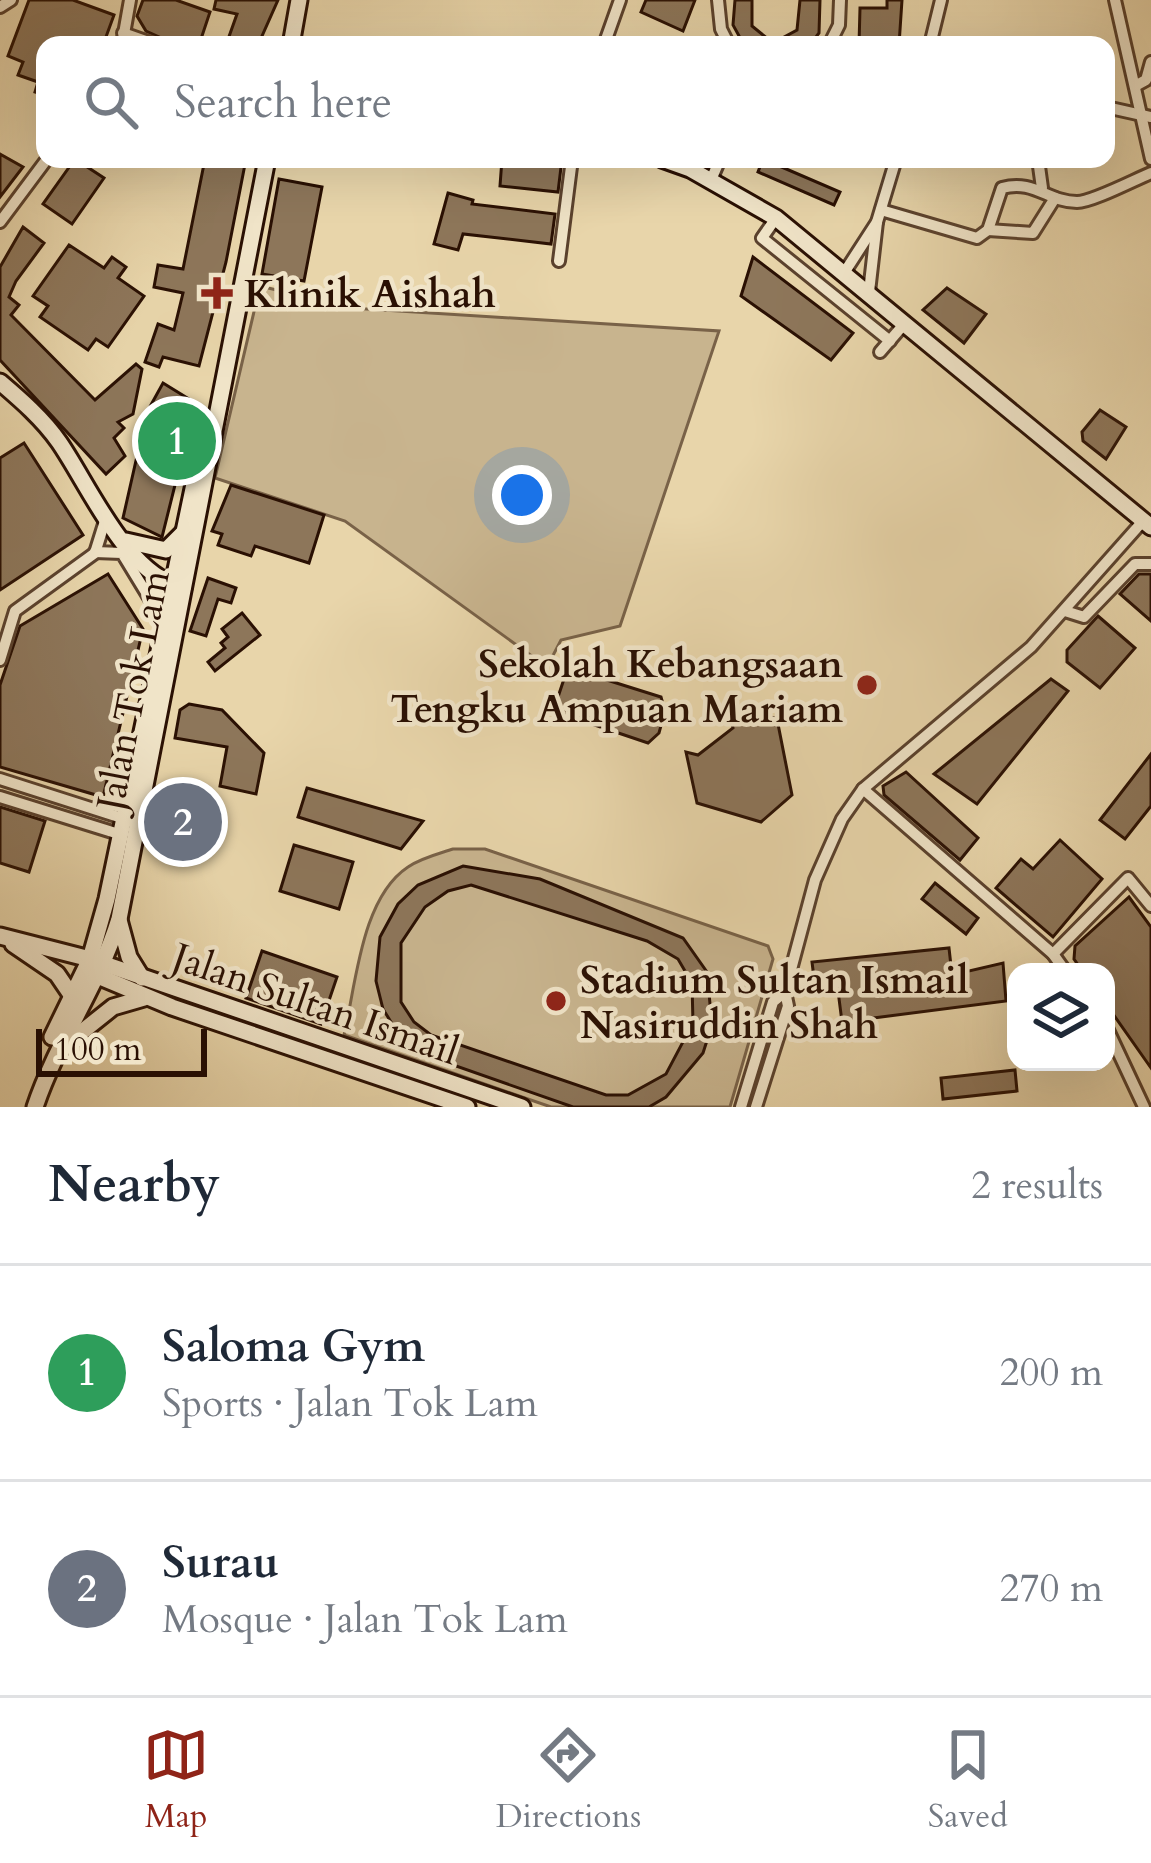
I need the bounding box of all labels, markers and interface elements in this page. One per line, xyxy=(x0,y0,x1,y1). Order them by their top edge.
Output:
search box xyxy=(36,36,1115,168)
icon: search xyxy=(78,69,144,135)
text: Search here xyxy=(174,72,392,133)
place label: Klinik Aishah xyxy=(244,268,496,321)
marker: Klinik Aishah xyxy=(201,277,233,309)
pin: 1 xyxy=(138,396,216,486)
your location xyxy=(492,465,552,525)
street label: Jalan Tok Lam xyxy=(83,565,183,820)
place label: Sekolah Kebangsaan Tengku Ampuan Mariam xyxy=(390,638,843,736)
marker: Sekolah Kebangsaan Tengku Ampuan Mariam xyxy=(854,672,880,698)
pin: 2 xyxy=(144,777,222,867)
street label: Jalan Sultan Ismail xyxy=(161,929,466,1078)
place label: Stadium Sultan Ismail Nasiruddin Shah xyxy=(580,954,969,1052)
map controls xyxy=(1007,963,1115,1071)
button: layers xyxy=(1007,963,1115,1071)
marker: Stadium Sultan Ismail Nasiruddin Shah xyxy=(543,988,569,1014)
scale bar xyxy=(36,1023,207,1076)
text: 100 m xyxy=(54,1027,141,1072)
text: Nearby xyxy=(48,1150,220,1220)
text: 2 results xyxy=(971,1159,1103,1212)
text: Saloma Gym xyxy=(162,1316,425,1377)
text: 1 xyxy=(77,1346,97,1399)
text: 200 m xyxy=(1000,1346,1103,1399)
text: Sports · Jalan Tok Lam xyxy=(162,1377,538,1430)
text: Surau xyxy=(162,1532,279,1593)
text: 2 xyxy=(77,1562,97,1615)
text: 270 m xyxy=(1000,1562,1103,1615)
text: Mosque · Jalan Tok Lam xyxy=(162,1593,568,1646)
tab: Map xyxy=(143,1722,209,1839)
tab: Directions xyxy=(496,1722,641,1839)
tab: Saved xyxy=(928,1722,1008,1839)

